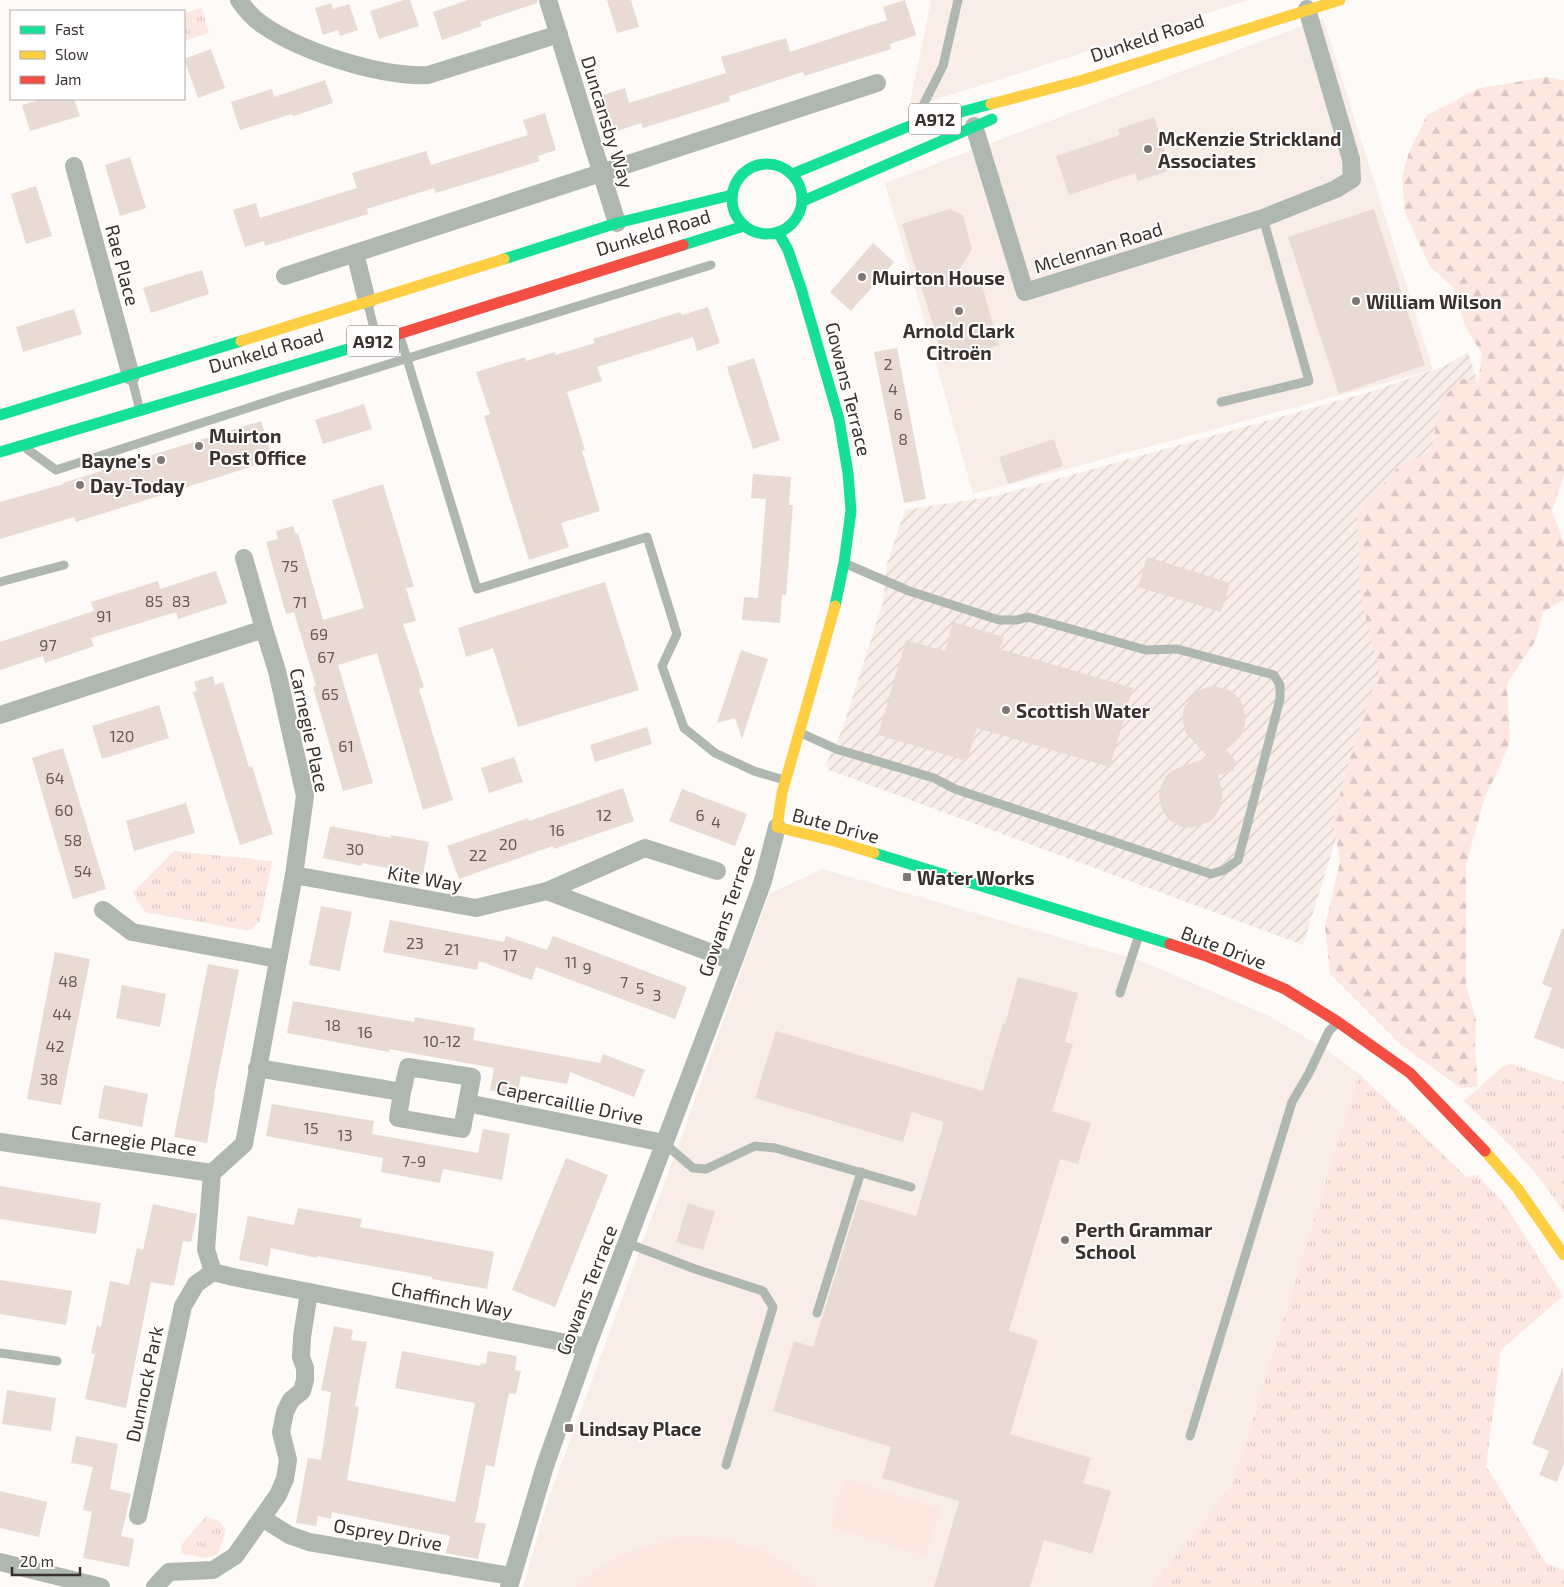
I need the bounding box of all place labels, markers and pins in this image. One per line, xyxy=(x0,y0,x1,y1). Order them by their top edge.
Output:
place label: McKenzie Strickland Associates xyxy=(1158,127,1341,172)
marker: McKenzie Strickland Associates xyxy=(1142,143,1154,155)
place label: Muirton House xyxy=(872,266,1005,289)
marker: Muirton House xyxy=(856,271,868,283)
place label: William Wilson xyxy=(1366,290,1502,313)
marker: William Wilson xyxy=(1350,295,1362,307)
marker: Arnold Clark Citroën xyxy=(953,305,965,317)
place label: Arnold Clark Citroën xyxy=(903,319,1015,364)
place label: Muirton Post Office xyxy=(209,424,307,469)
marker: Muirton Post Office xyxy=(193,440,205,452)
place label: Bayne's xyxy=(81,449,151,473)
marker: Bayne's xyxy=(155,454,167,466)
place label: Day-Today xyxy=(90,474,185,498)
marker: Day-Today xyxy=(74,479,86,491)
place label: Scottish Water xyxy=(1016,699,1150,722)
marker: Scottish Water xyxy=(1000,704,1012,716)
place label: Water Works xyxy=(917,866,1035,889)
marker: Water Works xyxy=(901,871,913,883)
place label: Perth Grammar School xyxy=(1075,1218,1212,1263)
marker: Perth Grammar School xyxy=(1059,1234,1071,1246)
place label: Lindsay Place xyxy=(579,1417,702,1441)
marker: Lindsay Place xyxy=(563,1422,575,1434)

